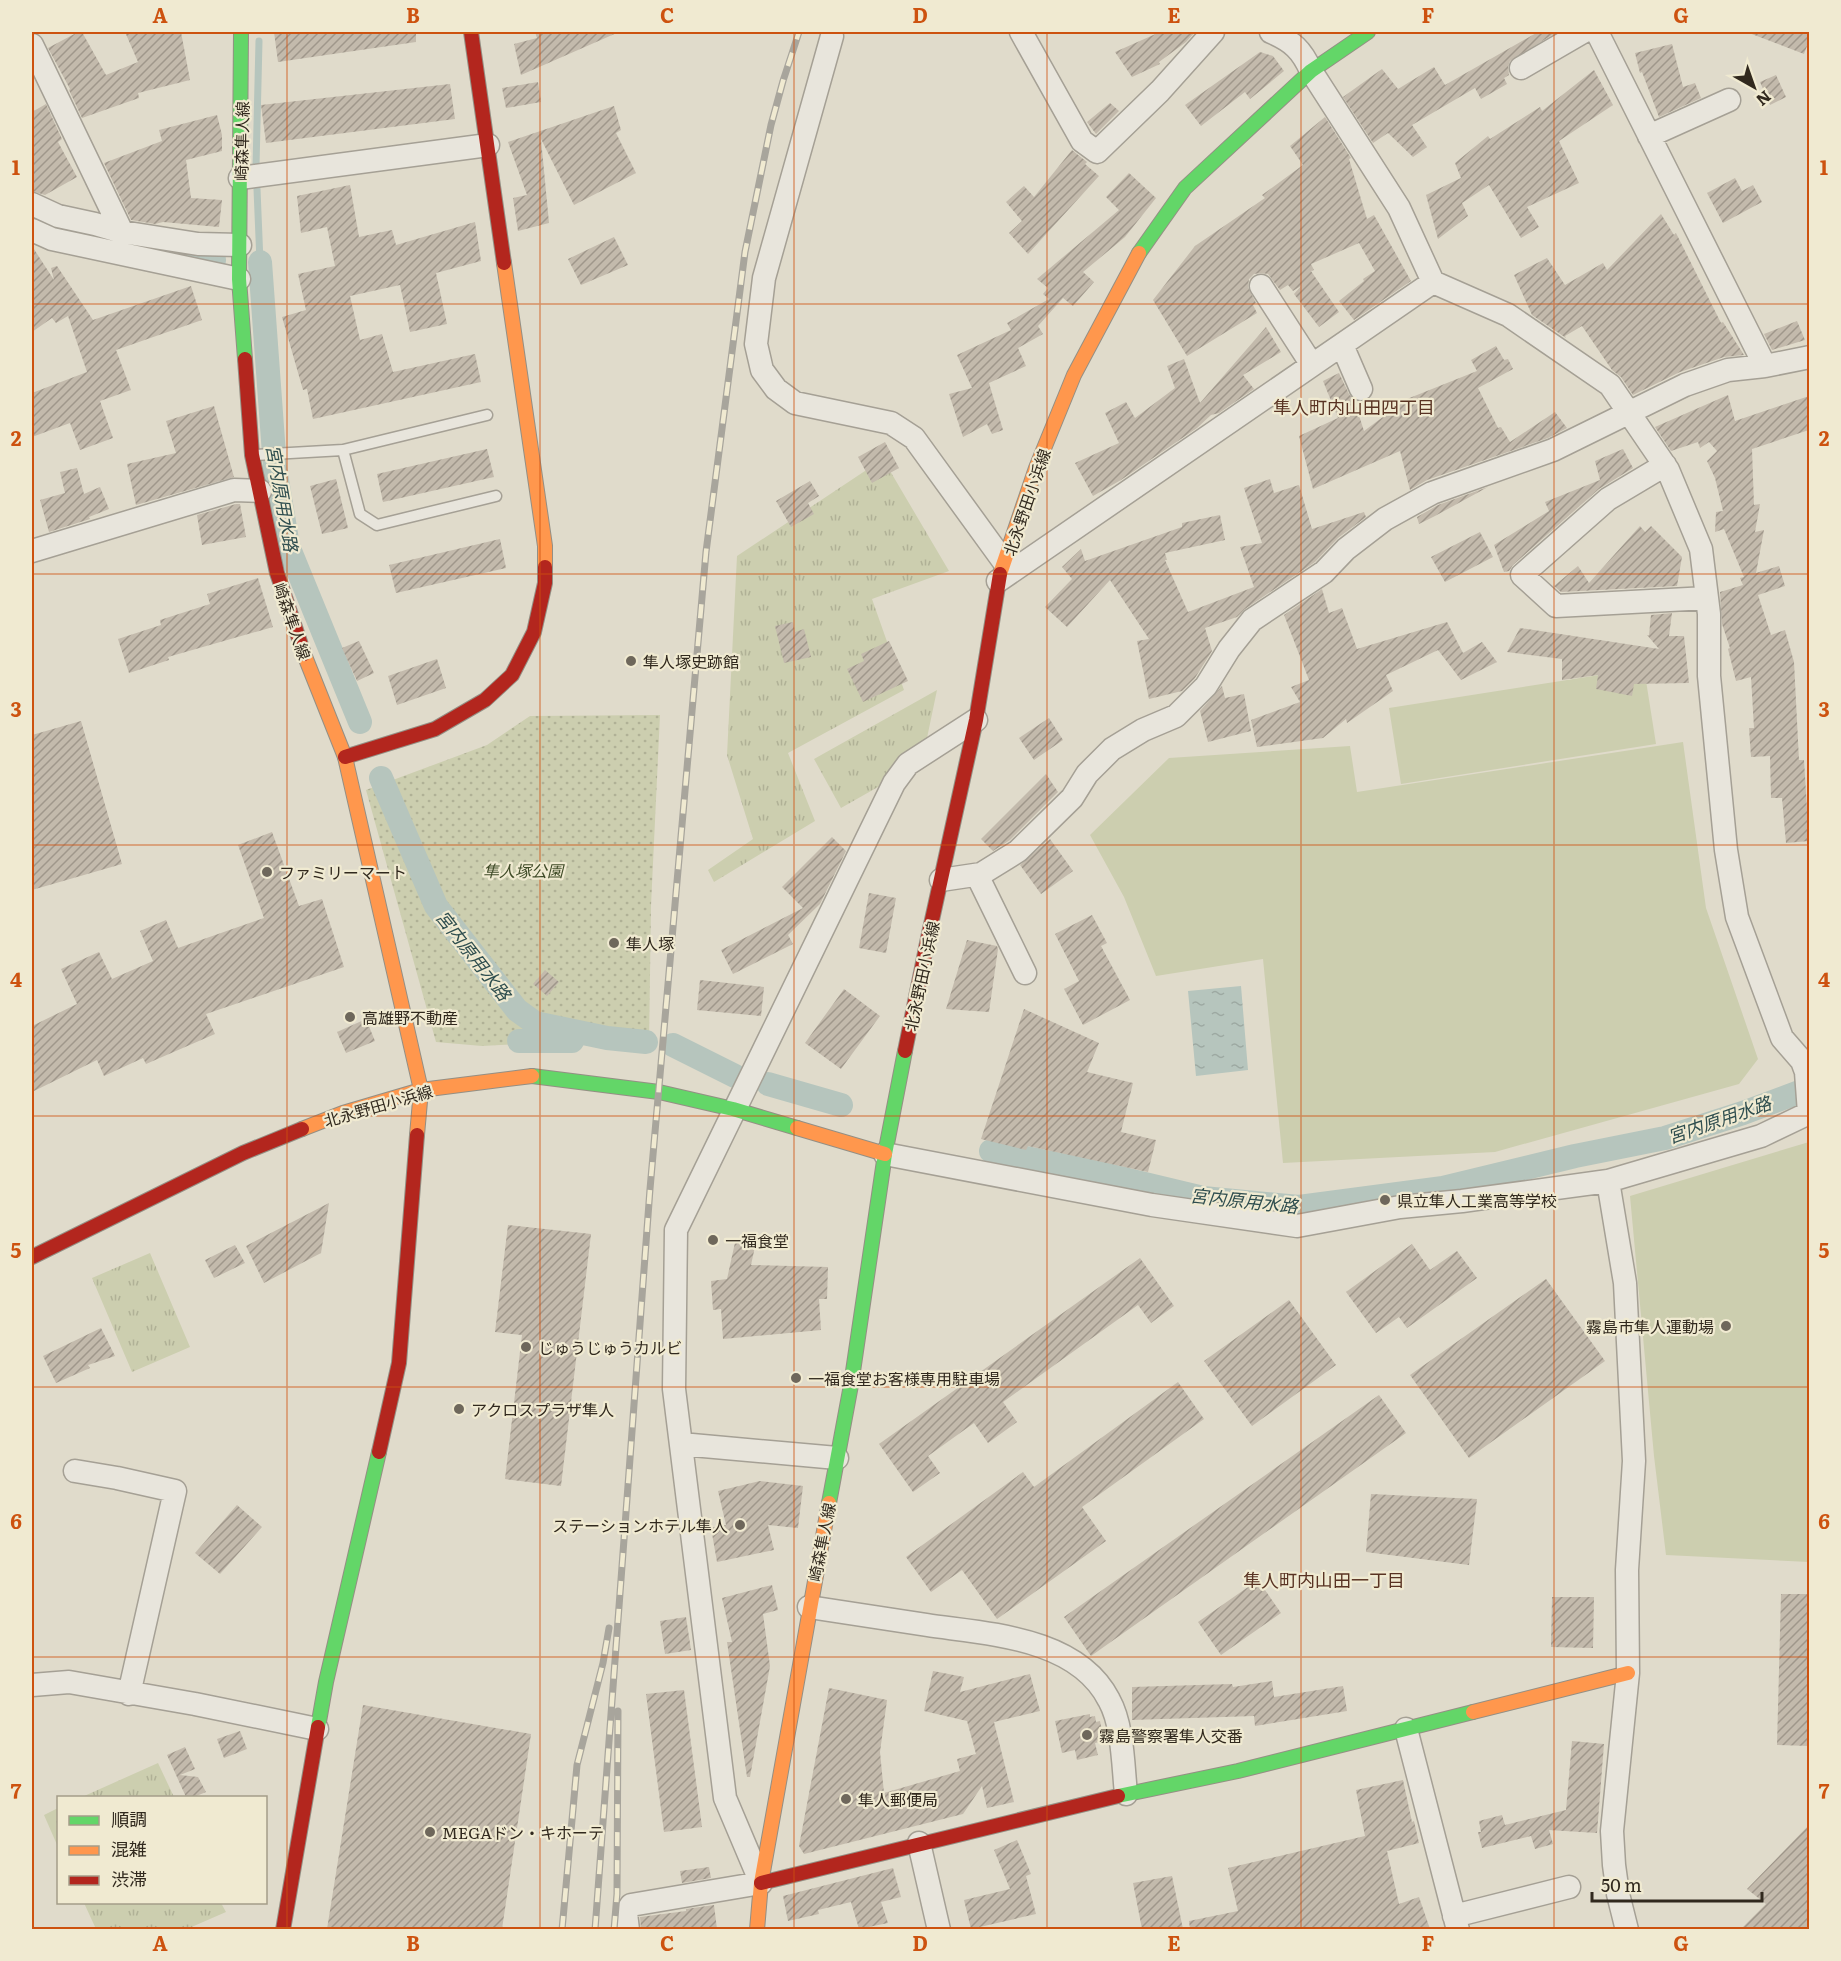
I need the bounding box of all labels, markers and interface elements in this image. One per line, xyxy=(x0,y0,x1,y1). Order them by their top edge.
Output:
text: A xyxy=(152,0,168,29)
text: B xyxy=(406,0,420,29)
text: C xyxy=(660,0,674,29)
text: D xyxy=(912,0,928,29)
text: E xyxy=(1167,0,1181,29)
text: F xyxy=(1422,0,1435,29)
text: G xyxy=(1673,0,1689,29)
north arrow xyxy=(1724,57,1784,117)
text: N xyxy=(1751,86,1777,113)
street label: 崎森隼人線 xyxy=(228,101,254,181)
text: 1 xyxy=(12,151,20,181)
text: 1 xyxy=(1820,151,1828,181)
district label: 隼人町内山田四丁目 xyxy=(1273,393,1435,420)
text: 2 xyxy=(11,422,22,452)
text: 2 xyxy=(1819,422,1830,452)
water label: 宮内原用水路 xyxy=(260,442,306,555)
street label: 北永野田小浜線 xyxy=(996,445,1056,559)
street label: 崎森隼人線 xyxy=(269,579,317,663)
place label: 隼人塚史跡館 xyxy=(643,649,739,673)
marker: 隼人塚史跡館 xyxy=(624,654,638,668)
text: 3 xyxy=(10,693,22,723)
text: 3 xyxy=(1818,693,1830,723)
park label: 隼人塚公園 xyxy=(483,858,565,882)
place label: ファミリーマート xyxy=(279,860,407,884)
marker: ファミリーマート xyxy=(260,865,274,879)
water label: 宮内原用水路 xyxy=(430,904,519,1007)
street label: 北永野田小浜線 xyxy=(898,919,944,1033)
place label: 隼人塚 xyxy=(626,931,674,955)
marker: 隼人塚 xyxy=(607,936,621,950)
text: 4 xyxy=(10,963,22,993)
text: 4 xyxy=(1818,963,1830,993)
place label: 高雄野不動産 xyxy=(362,1005,458,1029)
marker: 高雄野不動産 xyxy=(343,1010,357,1024)
street label: 北永野田小浜線 xyxy=(321,1078,435,1132)
water label: 宮内原用水路 xyxy=(1664,1088,1776,1149)
water label: 宮内原用水路 xyxy=(1189,1181,1301,1219)
place label: 県立隼人工業高等学校 xyxy=(1397,1188,1557,1212)
marker: 県立隼人工業高等学校 xyxy=(1378,1193,1392,1207)
place label: 一福食堂 xyxy=(725,1228,789,1252)
marker: 一福食堂 xyxy=(706,1233,720,1247)
text: 5 xyxy=(11,1234,22,1264)
text: 5 xyxy=(1819,1234,1830,1264)
place label: 霧島市隼人運動場 xyxy=(1586,1314,1714,1338)
marker: 霧島市隼人運動場 xyxy=(1719,1319,1733,1333)
place label: じゅうじゅうカルビ xyxy=(538,1335,682,1359)
marker: じゅうじゅうカルビ xyxy=(519,1340,533,1354)
place label: 一福食堂お客様専用駐車場 xyxy=(808,1366,1000,1390)
marker: 一福食堂お客様専用駐車場 xyxy=(789,1371,803,1385)
place label: アクロスプラザ隼人 xyxy=(471,1397,614,1421)
marker: アクロスプラザ隼人 xyxy=(452,1402,466,1416)
street label: 崎森隼人線 xyxy=(802,1500,840,1584)
text: 6 xyxy=(10,1505,22,1535)
text: 6 xyxy=(1818,1505,1830,1535)
place label: ステーションホテル隼人 xyxy=(552,1513,728,1537)
marker: ステーションホテル隼人 xyxy=(733,1518,747,1532)
district label: 隼人町内山田一丁目 xyxy=(1243,1566,1405,1593)
place label: 霧島警察署隼人交番 xyxy=(1099,1723,1243,1747)
marker: 霧島警察署隼人交番 xyxy=(1080,1728,1094,1742)
text: 7 xyxy=(11,1775,22,1805)
text: 7 xyxy=(1819,1775,1830,1805)
place label: 隼人郵便局 xyxy=(858,1787,938,1811)
marker: 隼人郵便局 xyxy=(839,1792,853,1806)
legend xyxy=(57,1796,267,1904)
text: 順調 xyxy=(111,1805,147,1832)
place label: MEGAドン・キホーテ xyxy=(442,1820,604,1844)
marker: MEGAドン・キホーテ xyxy=(423,1825,437,1839)
text: 混雑 xyxy=(111,1835,147,1862)
text: 渋滞 xyxy=(111,1865,147,1892)
scale bar xyxy=(1592,1865,1762,1903)
text: 50 m xyxy=(1601,1871,1642,1898)
text: A xyxy=(152,1927,168,1957)
text: B xyxy=(406,1927,420,1957)
text: C xyxy=(660,1927,674,1957)
text: D xyxy=(912,1927,928,1957)
text: E xyxy=(1167,1927,1181,1957)
text: F xyxy=(1422,1927,1435,1957)
text: G xyxy=(1673,1927,1689,1957)

